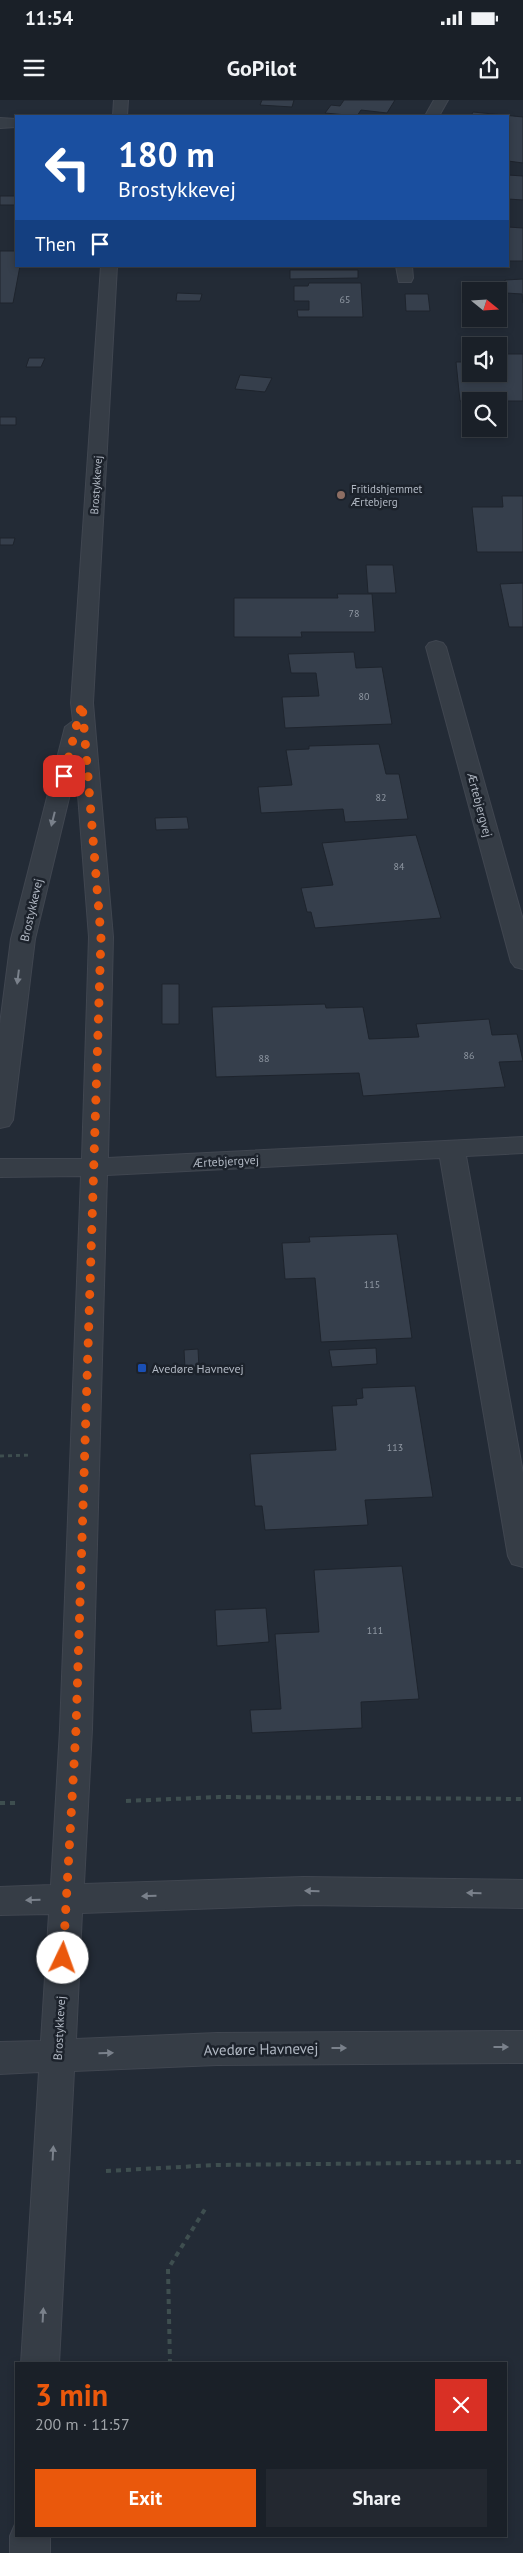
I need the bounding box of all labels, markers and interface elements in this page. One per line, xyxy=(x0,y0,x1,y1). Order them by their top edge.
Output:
text: 11:54 xyxy=(25,6,73,30)
icon: menu xyxy=(20,54,48,82)
text: GoPilot xyxy=(227,54,296,82)
icon: share xyxy=(475,54,503,82)
text: 180 m xyxy=(118,131,215,177)
icon: left xyxy=(35,135,100,200)
text: Brostykkevej xyxy=(118,175,236,203)
icon: arrive xyxy=(86,230,114,258)
text: Then xyxy=(35,232,76,256)
north arrow xyxy=(462,282,508,328)
map controls xyxy=(462,282,507,437)
house number: 65 xyxy=(340,293,350,306)
button: sound xyxy=(462,337,507,382)
button: search xyxy=(462,392,507,437)
street label: Brostykkevej xyxy=(87,455,105,515)
place label: Fritidshjemmet Ærtebjerg xyxy=(350,482,423,509)
marker: Fritidshjemmet Ærtebjerg xyxy=(335,489,347,501)
house number: 78 xyxy=(349,607,359,620)
house number: 80 xyxy=(359,690,370,703)
pin xyxy=(43,755,85,797)
icon: arrive xyxy=(50,762,78,790)
street label: Ærtebjergvej xyxy=(464,770,496,839)
house number: 82 xyxy=(376,791,386,804)
one-way arrow xyxy=(49,811,57,826)
house number: 84 xyxy=(394,860,405,873)
street label: Brostykkevej xyxy=(16,877,46,943)
one-way arrow xyxy=(14,969,22,985)
house number: 86 xyxy=(464,1049,474,1062)
house number: 88 xyxy=(259,1052,269,1065)
street label: Ærtebjergvej xyxy=(192,1152,259,1170)
house number: 115 xyxy=(364,1278,380,1291)
place label: Avedøre Havnevej xyxy=(152,1361,244,1376)
marker: Avedøre Havnevej xyxy=(136,1362,148,1374)
house number: 113 xyxy=(387,1441,403,1454)
house number: 111 xyxy=(367,1624,383,1637)
one-way arrow xyxy=(304,1887,320,1895)
one-way arrow xyxy=(466,1889,482,1897)
one-way arrow xyxy=(141,1892,157,1900)
one-way arrow xyxy=(25,1896,41,1904)
position arrow xyxy=(36,1931,88,1983)
street label: Brostykkevej xyxy=(50,1995,68,2061)
street label: Avedøre Havnevej xyxy=(203,2039,319,2059)
one-way arrow xyxy=(493,2043,509,2051)
one-way arrow xyxy=(331,2044,347,2052)
one-way arrow xyxy=(98,2049,114,2057)
one-way arrow xyxy=(49,2145,57,2161)
one-way arrow xyxy=(39,2307,47,2323)
text: 3 min xyxy=(35,2375,108,2414)
button: close xyxy=(435,2379,487,2431)
text: 200 m · 11:57 xyxy=(35,2414,130,2434)
button: Exit xyxy=(35,2469,256,2527)
button: Share xyxy=(266,2469,487,2527)

